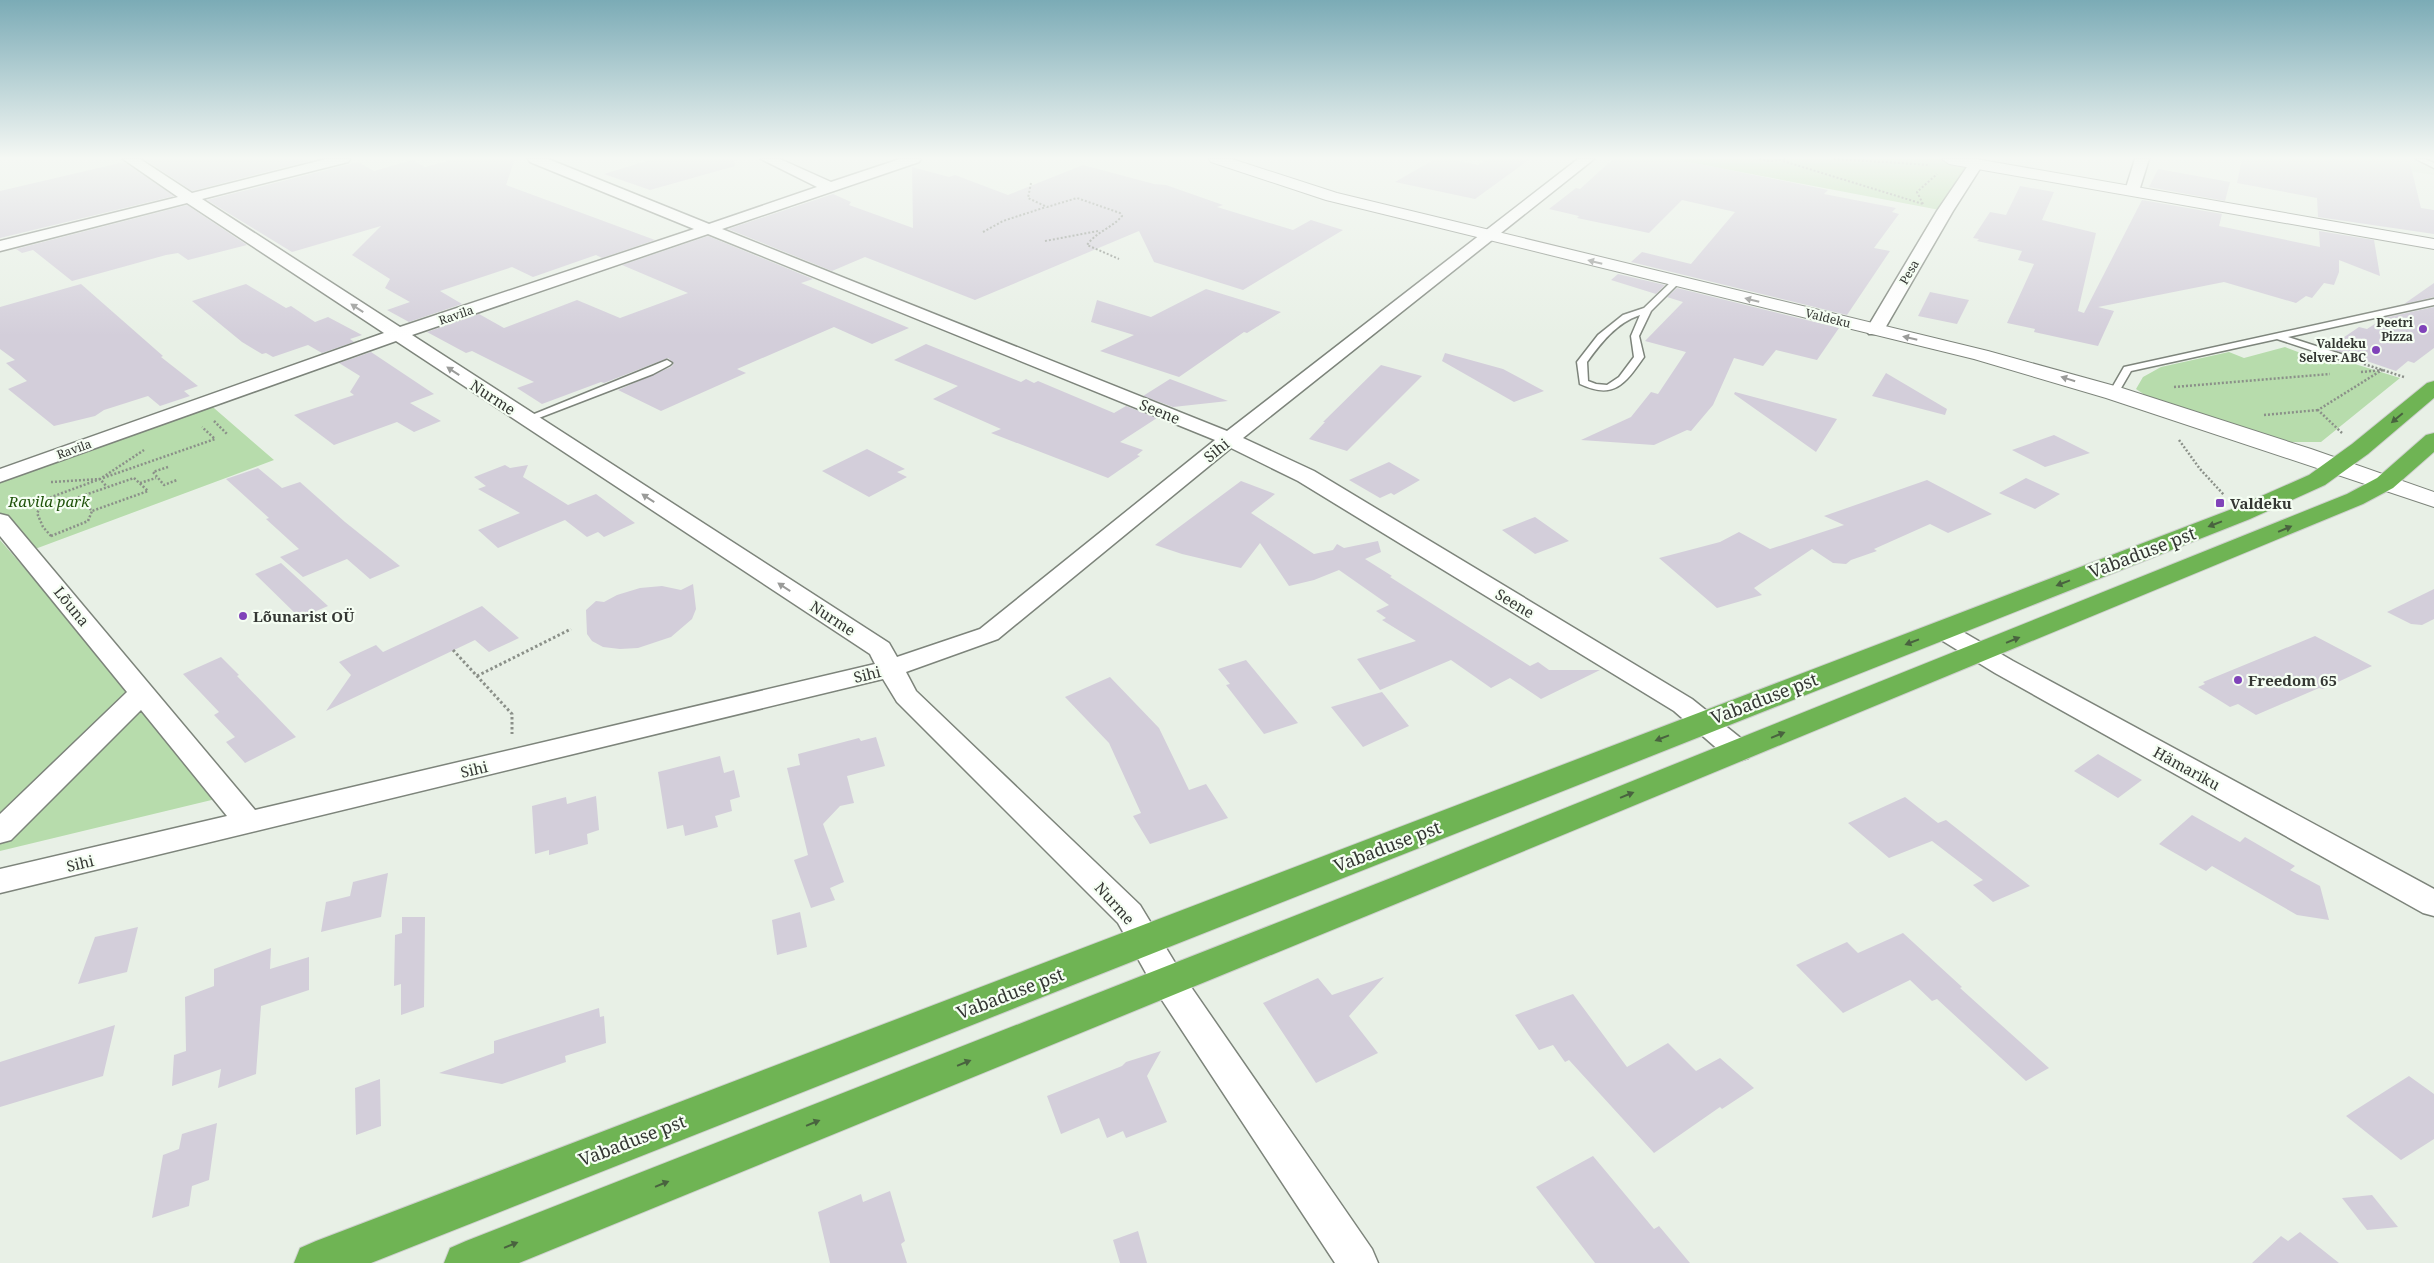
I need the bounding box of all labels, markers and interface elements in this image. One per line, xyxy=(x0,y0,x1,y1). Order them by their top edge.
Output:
street label: Pesa xyxy=(1895,256,1923,287)
one-way arrow xyxy=(1587,258,1602,266)
one-way arrow xyxy=(1745,296,1760,304)
street label: Ravila xyxy=(436,301,476,329)
one-way arrow xyxy=(350,303,363,313)
street label: Valdeku xyxy=(1803,304,1853,332)
place label: Peetri Pizza xyxy=(2376,314,2414,345)
marker: Peetri Pizza xyxy=(2417,323,2429,335)
one-way arrow xyxy=(1903,334,1918,342)
place label: Valdeku Selver ABC xyxy=(2299,335,2366,366)
marker: Valdeku Selver ABC xyxy=(2370,344,2382,356)
one-way arrow xyxy=(447,366,460,376)
one-way arrow xyxy=(2060,374,2075,382)
street label: Nurme xyxy=(466,375,520,419)
street label: Seene xyxy=(1137,394,1183,428)
one-way arrow xyxy=(2390,413,2403,424)
street label: Sihi xyxy=(1199,434,1233,466)
street label: Ravila xyxy=(54,435,94,463)
park label: Ravila park xyxy=(7,491,90,511)
one-way arrow xyxy=(642,493,655,503)
place label: Valdeku xyxy=(2230,493,2292,513)
marker: Valdeku xyxy=(2214,497,2226,509)
one-way arrow xyxy=(2207,520,2222,528)
street label: Vabaduse pst xyxy=(2085,521,2199,583)
one-way arrow xyxy=(2277,524,2292,532)
one-way arrow xyxy=(2055,579,2070,587)
street label: Lõuna xyxy=(50,582,94,630)
one-way arrow xyxy=(778,582,791,591)
street label: Seene xyxy=(1492,584,1538,622)
street label: Nurme xyxy=(806,596,860,640)
place label: Lõunarist OÜ xyxy=(253,606,354,626)
marker: Lõunarist OÜ xyxy=(237,610,249,622)
one-way arrow xyxy=(2005,636,2020,643)
one-way arrow xyxy=(1905,638,1919,646)
street label: Sihi xyxy=(851,661,883,687)
street label: Vabaduse pst xyxy=(1707,667,1821,729)
place label: Freedom 65 xyxy=(2248,670,2337,690)
marker: Freedom 65 xyxy=(2232,674,2244,686)
one-way arrow xyxy=(1771,730,1785,738)
one-way arrow xyxy=(1654,734,1669,742)
street label: Hämariku xyxy=(2150,742,2224,795)
street label: Sihi xyxy=(458,756,490,782)
one-way arrow xyxy=(1620,791,1635,799)
street label: Vabaduse pst xyxy=(1330,815,1444,877)
street label: Sihi xyxy=(64,850,96,876)
street label: Nurme xyxy=(1091,878,1139,928)
street label: Vabaduse pst xyxy=(953,962,1067,1024)
one-way arrow xyxy=(956,1058,971,1066)
street label: Vabaduse pst xyxy=(575,1109,689,1171)
one-way arrow xyxy=(806,1119,820,1127)
one-way arrow xyxy=(655,1180,670,1188)
one-way arrow xyxy=(504,1241,519,1249)

